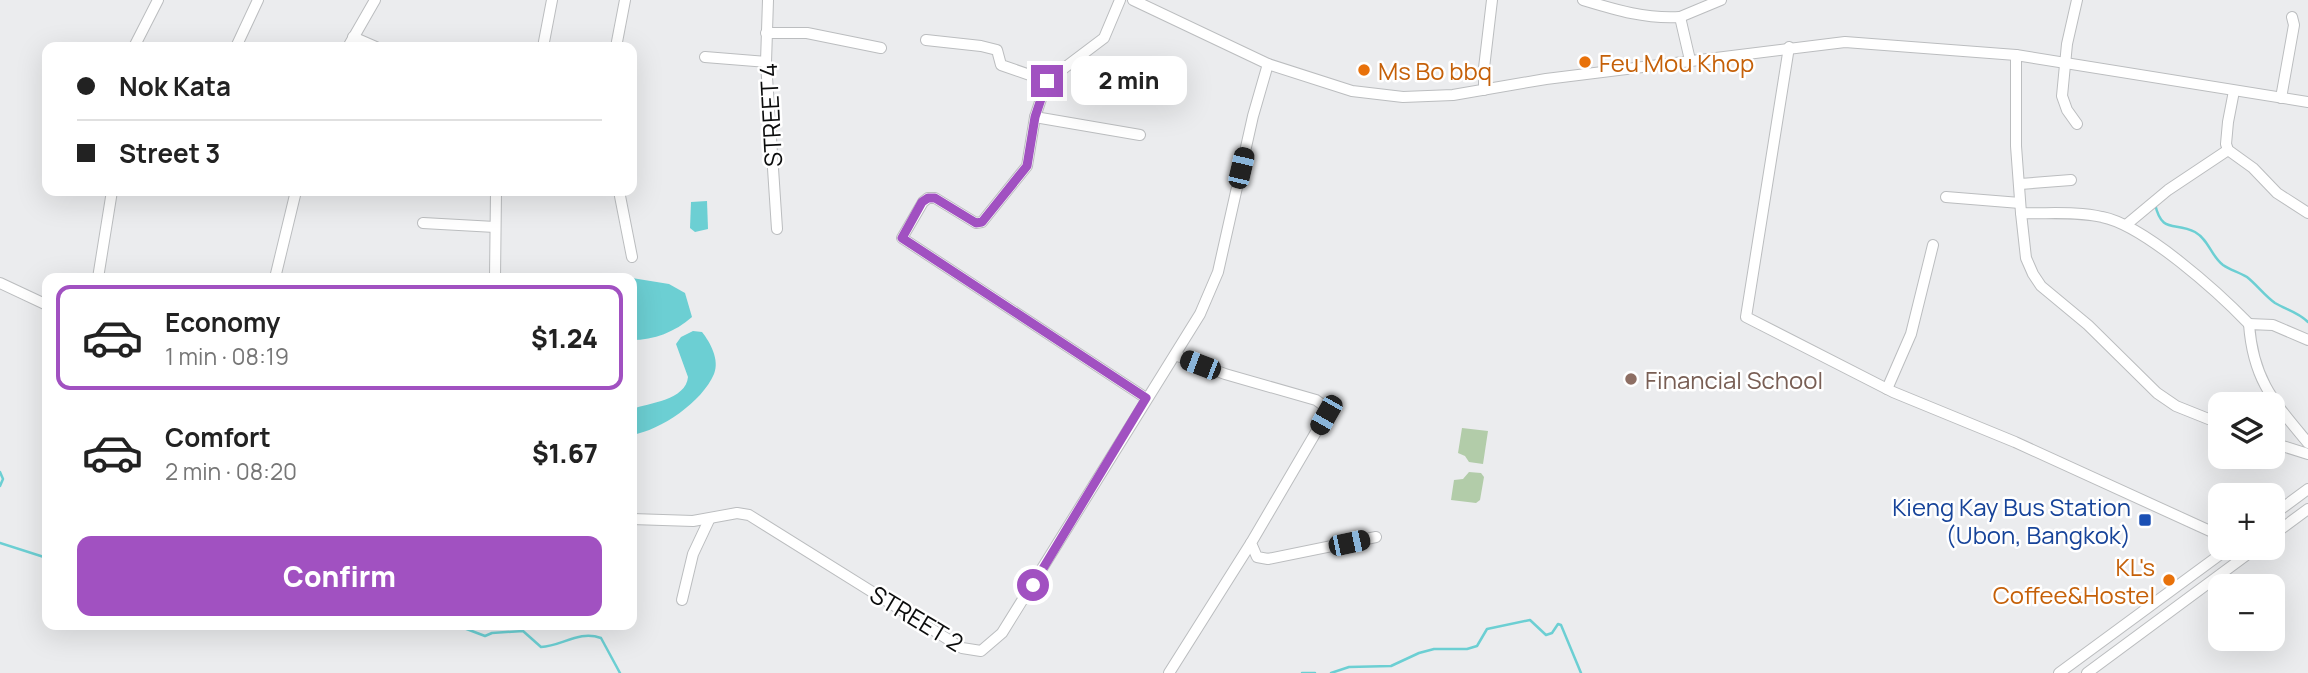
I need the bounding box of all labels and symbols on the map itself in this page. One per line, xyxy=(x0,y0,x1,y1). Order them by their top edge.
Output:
place label: Feu Mou Khop xyxy=(1599,46,1754,79)
place label: Ms Bo bbq xyxy=(1378,54,1492,87)
marker: Feu Mou Khop xyxy=(1577,54,1593,70)
callout: 2 min xyxy=(1072,56,1187,106)
street label: STREET 4 xyxy=(751,62,789,168)
marker: Ms Bo bbq xyxy=(1356,62,1372,78)
route end xyxy=(1031,65,1063,97)
car xyxy=(1227,145,1256,191)
car xyxy=(1177,348,1224,382)
place label: Financial School xyxy=(1645,363,1823,396)
marker: Financial School xyxy=(1623,371,1639,387)
car xyxy=(1307,392,1346,438)
place label: Kieng Kay Bus Station (Ubon, Bangkok) xyxy=(1892,490,2131,551)
marker: Kieng Kay Bus Station (Ubon, Bangkok) xyxy=(2137,512,2153,528)
car xyxy=(1327,528,1372,558)
place label: KL's Coffee&Hostel xyxy=(1993,550,2155,611)
route start xyxy=(1017,569,1049,601)
marker: KL's Coffee&Hostel xyxy=(2161,572,2177,588)
street label: STREET 2 xyxy=(864,577,970,659)

